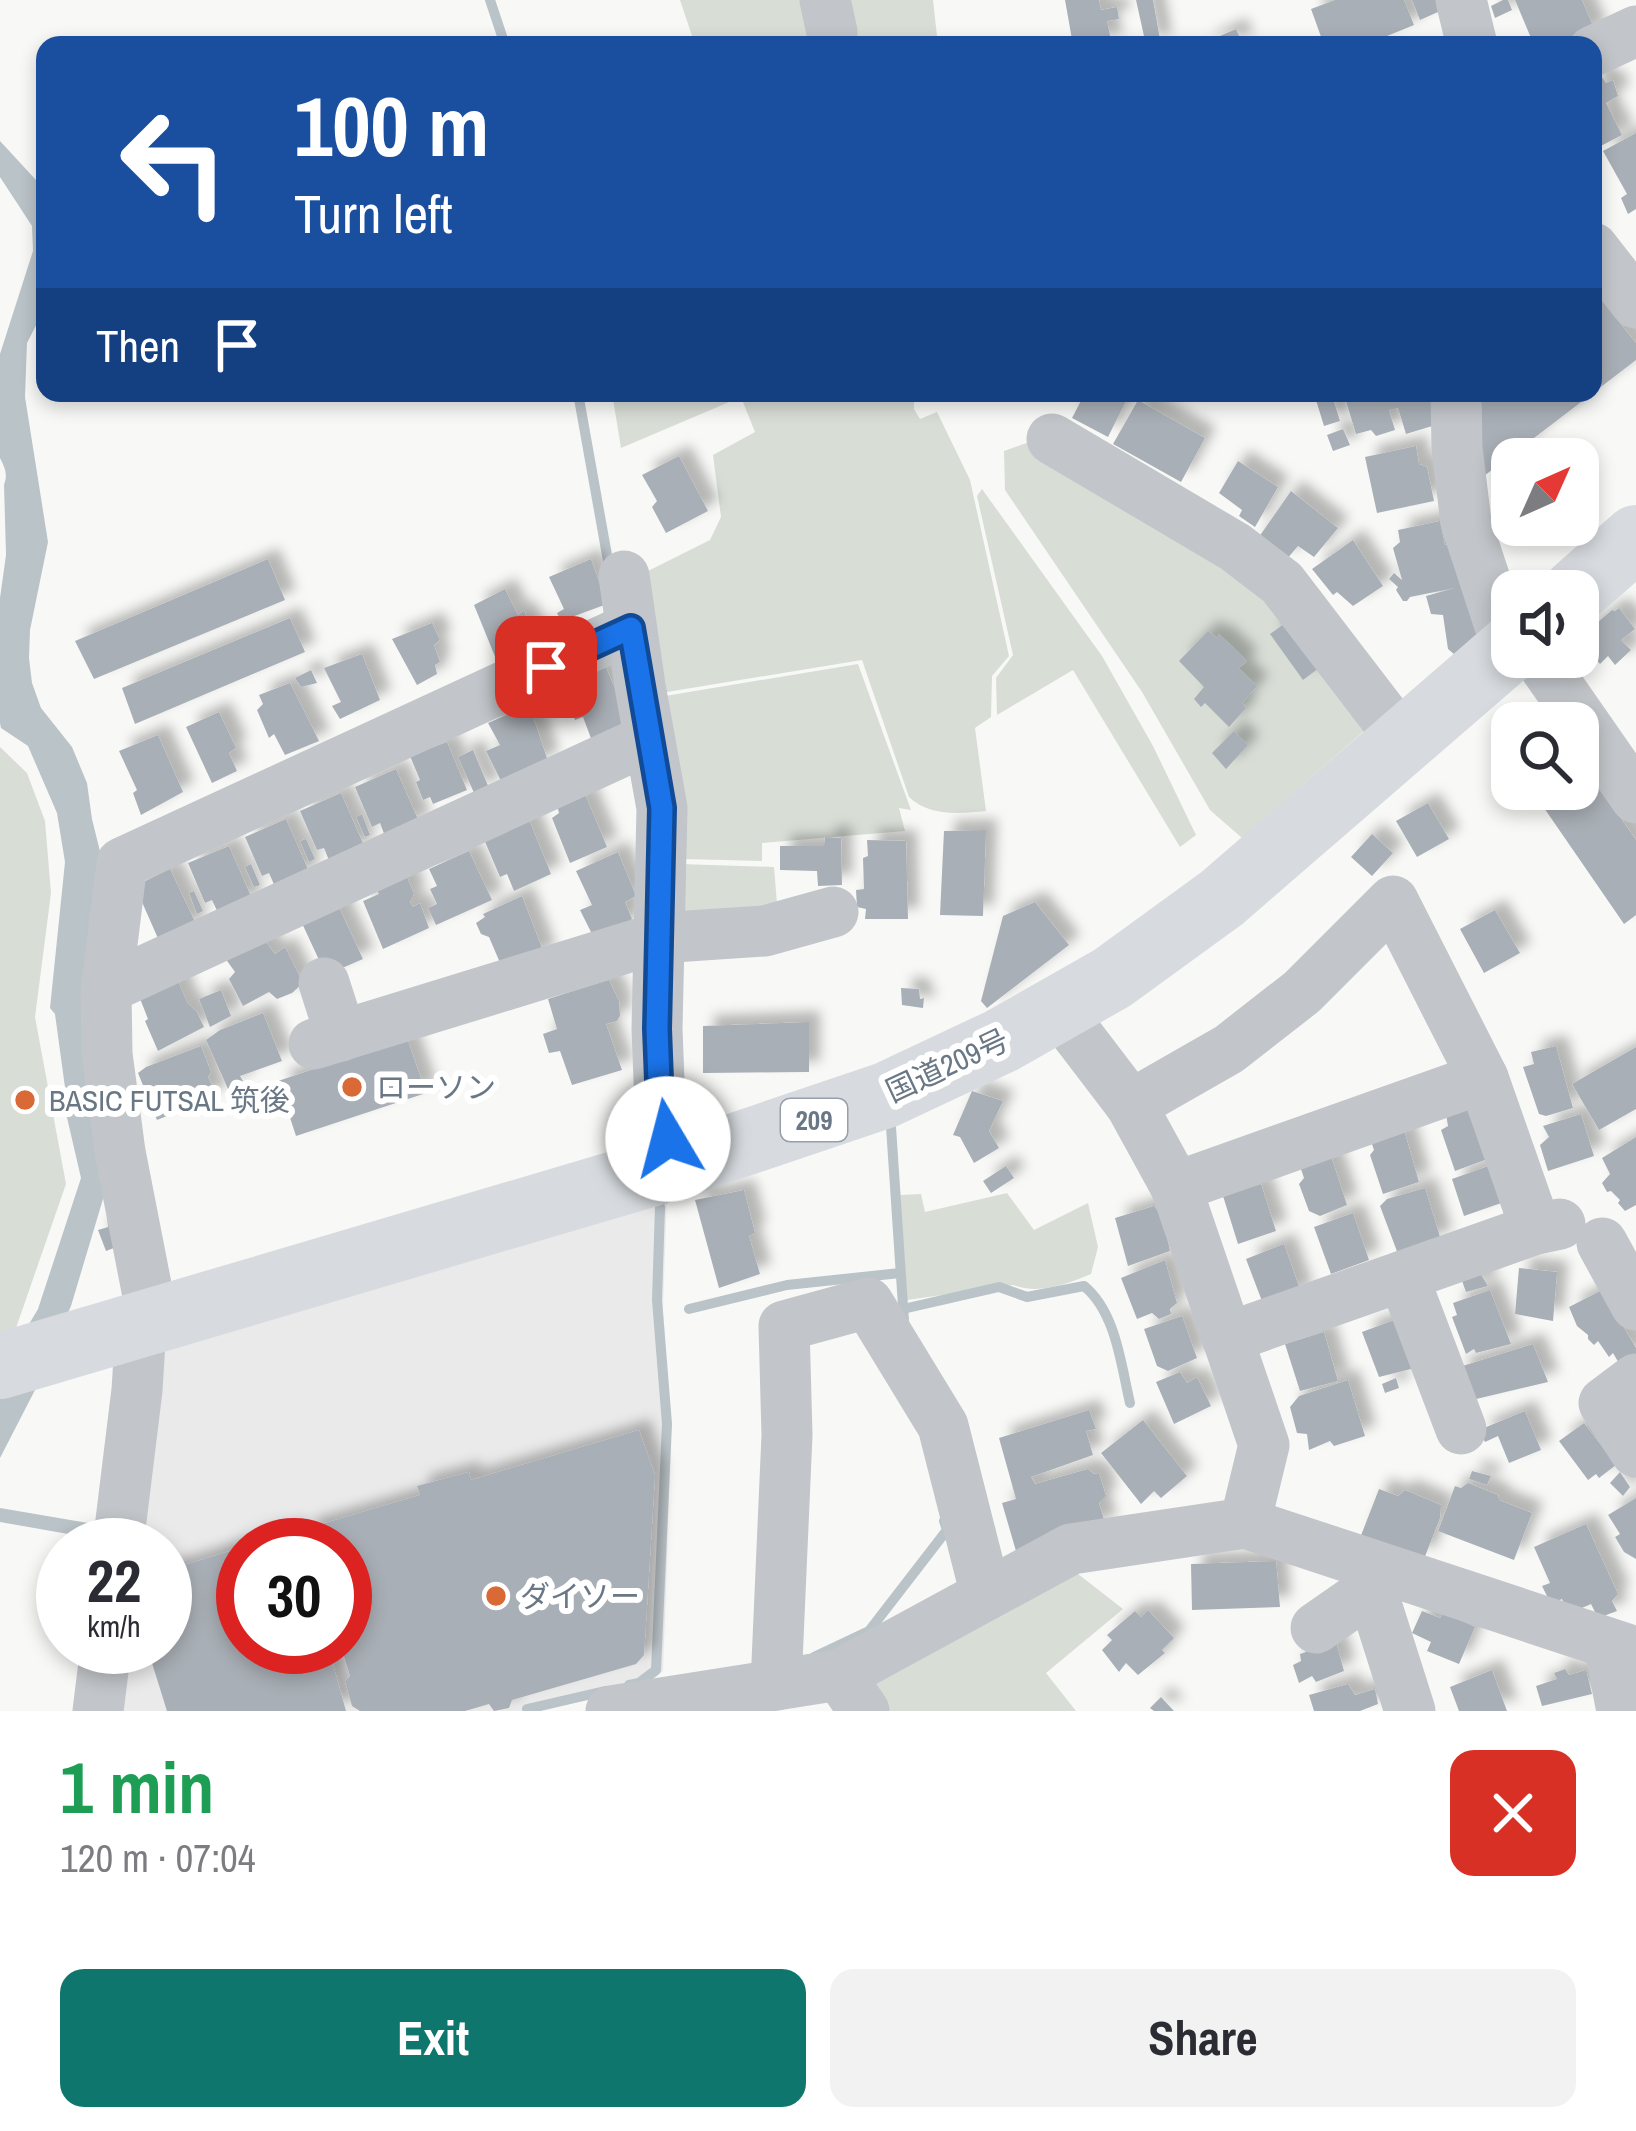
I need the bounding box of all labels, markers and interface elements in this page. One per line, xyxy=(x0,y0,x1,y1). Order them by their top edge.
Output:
text: 100 m xyxy=(294,69,489,182)
icon: left xyxy=(96,84,252,240)
text: Turn left xyxy=(294,177,453,250)
icon: arrive xyxy=(204,312,270,378)
text: Then xyxy=(96,315,180,376)
north arrow xyxy=(1491,438,1599,546)
map controls xyxy=(1491,438,1599,810)
button: sound xyxy=(1491,570,1599,678)
pin xyxy=(495,616,597,718)
icon: arrive xyxy=(513,634,579,700)
button: search xyxy=(1491,702,1599,810)
street label: 国道209号 xyxy=(879,1019,1015,1111)
place label: ローソン xyxy=(376,1067,496,1107)
marker: ローソン xyxy=(339,1074,365,1100)
position arrow xyxy=(605,1076,731,1202)
place label: BASIC FUTSAL 筑後 xyxy=(49,1080,290,1120)
marker: BASIC FUTSAL 筑後 xyxy=(12,1087,38,1113)
road number: 209 xyxy=(781,1099,847,1141)
speed limit sign: 30 xyxy=(216,1518,372,1674)
text: 22 xyxy=(87,1540,141,1621)
place label: ダイソー xyxy=(520,1576,640,1616)
marker: ダイソー xyxy=(483,1583,509,1609)
text: km/h xyxy=(87,1606,141,1646)
text: 1 min xyxy=(60,1738,214,1835)
button: close xyxy=(1450,1750,1576,1876)
text: 120 m · 07:04 xyxy=(60,1832,256,1884)
button: Exit xyxy=(60,1969,806,2107)
button: Share xyxy=(830,1969,1576,2107)

